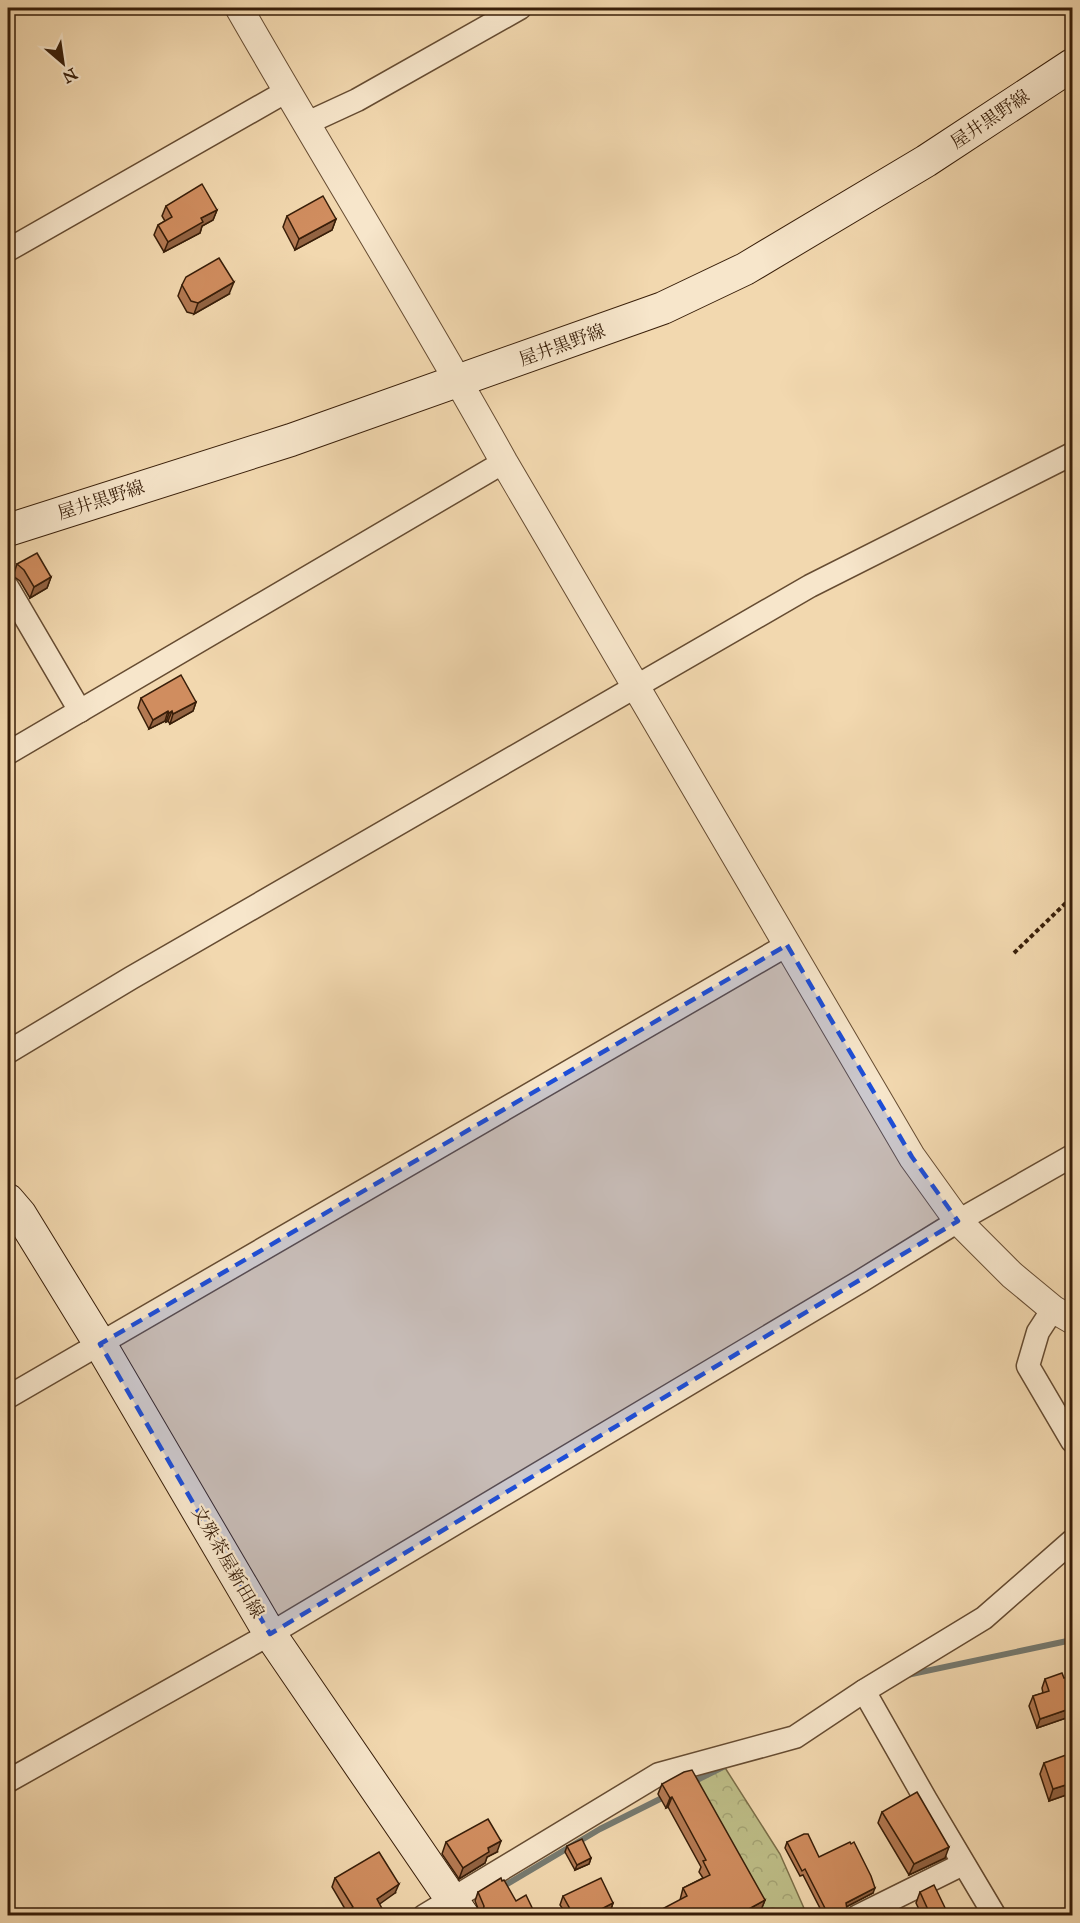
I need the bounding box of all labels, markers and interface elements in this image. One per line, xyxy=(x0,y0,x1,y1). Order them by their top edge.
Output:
north arrow xyxy=(33,33,93,93)
text: N xyxy=(59,64,81,87)
street label: 屋井黒野線 xyxy=(947,85,1033,153)
street label: 屋井黒野線 xyxy=(516,319,608,371)
street label: 屋井黒野線 xyxy=(55,476,147,524)
street label: 文殊茶屋新田線 xyxy=(187,1502,269,1622)

